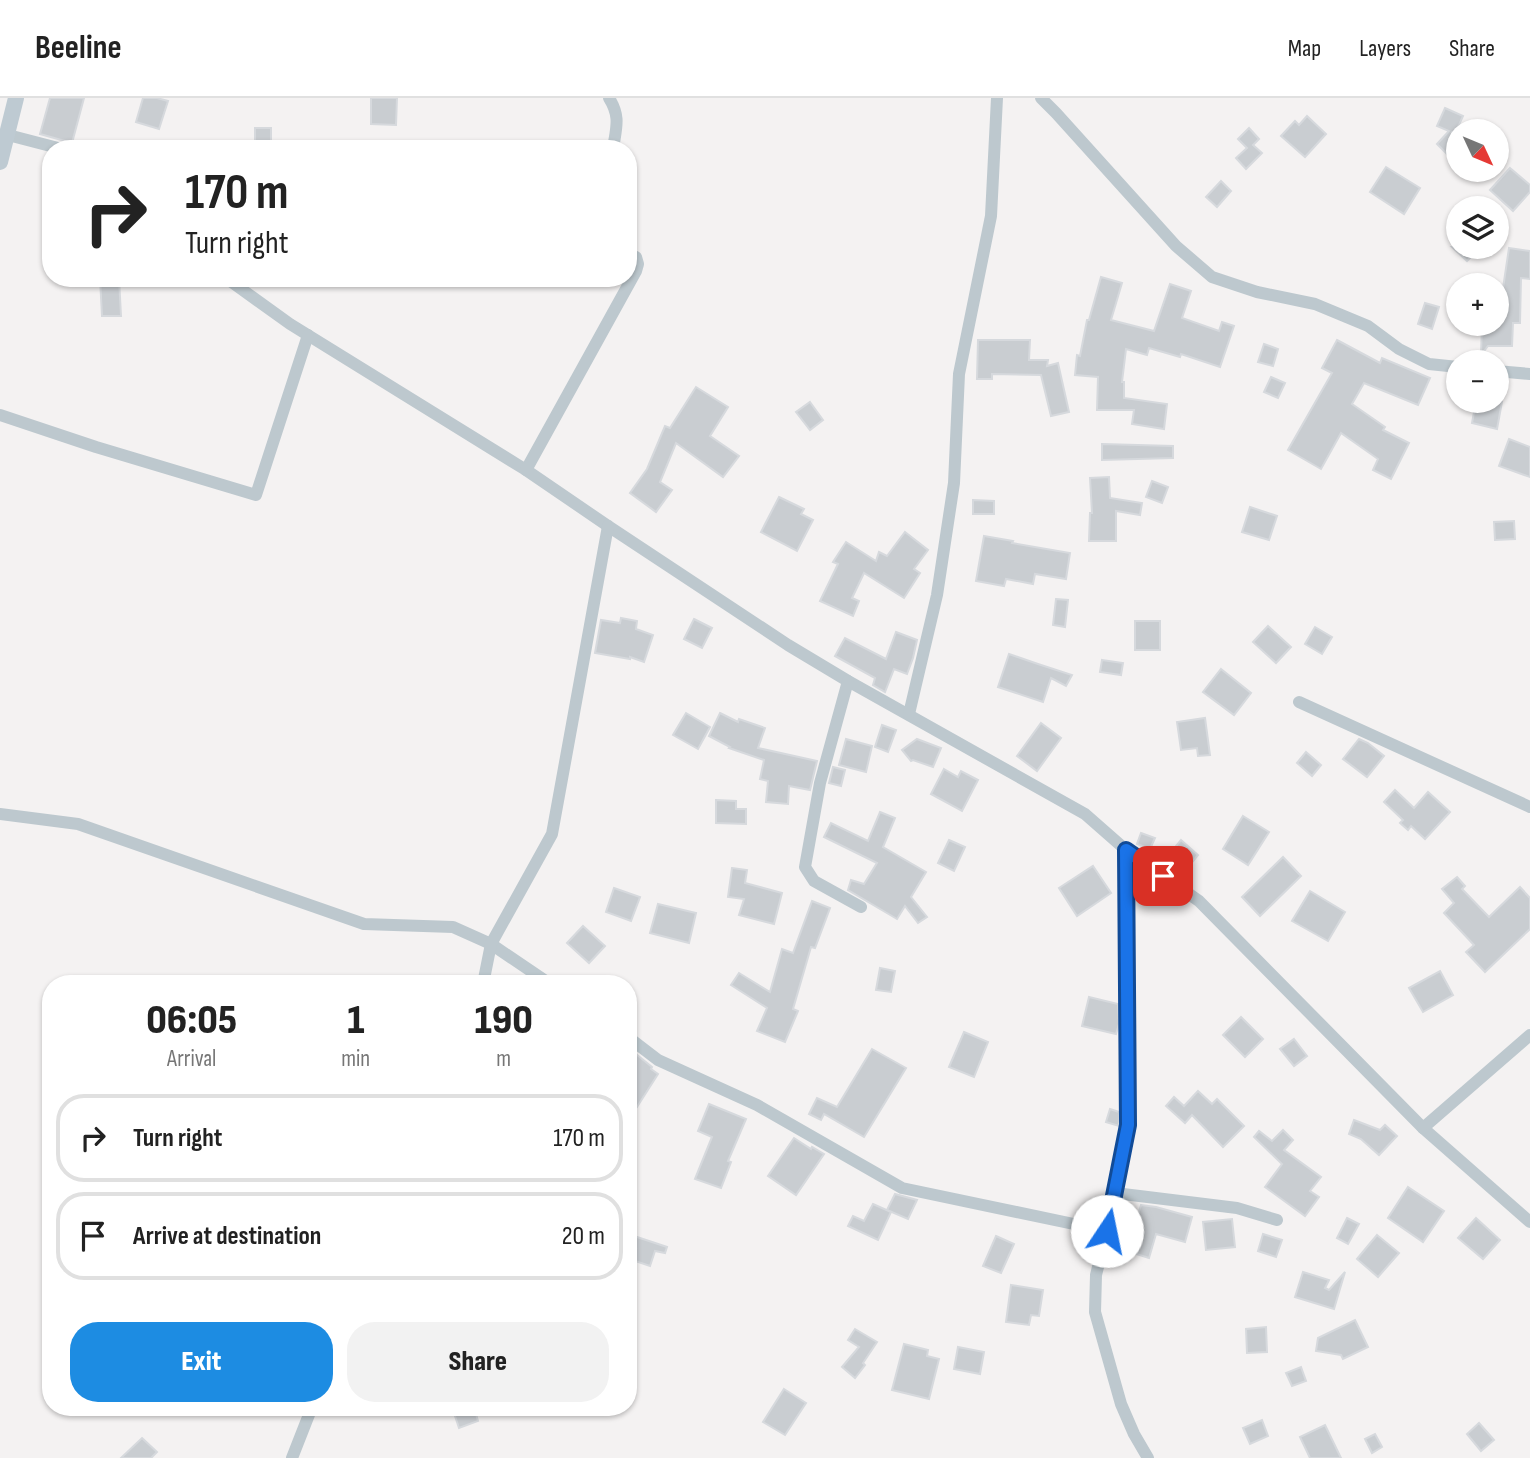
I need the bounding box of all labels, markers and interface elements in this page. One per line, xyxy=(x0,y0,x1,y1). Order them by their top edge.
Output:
text: Beeline xyxy=(35,28,122,68)
text: Map xyxy=(1288,34,1321,63)
text: Layers xyxy=(1359,34,1411,63)
text: Share xyxy=(1449,34,1495,63)
north arrow xyxy=(1446,119,1508,182)
map controls xyxy=(1446,119,1509,413)
text: 170 m xyxy=(185,164,289,223)
icon: right xyxy=(70,168,161,259)
button: layers xyxy=(1446,196,1509,259)
text: Turn right xyxy=(185,224,289,263)
button: + xyxy=(1446,273,1509,336)
button: − xyxy=(1446,350,1509,413)
pin xyxy=(1133,846,1193,906)
icon: arrive xyxy=(1144,857,1182,895)
text: 06:05 xyxy=(146,995,237,1046)
text: 1 xyxy=(347,995,364,1046)
text: 190 xyxy=(474,995,533,1046)
text: Arrival xyxy=(167,1045,216,1073)
text: min xyxy=(341,1045,370,1073)
text: m xyxy=(496,1045,511,1073)
icon: right xyxy=(74,1119,112,1157)
text: Turn right xyxy=(133,1123,222,1154)
text: 170 m xyxy=(553,1123,605,1154)
position arrow xyxy=(1070,1194,1144,1268)
icon: arrive xyxy=(74,1217,112,1255)
text: Arrive at destination xyxy=(133,1221,321,1252)
text: 20 m xyxy=(562,1221,605,1252)
button: Exit xyxy=(70,1322,333,1402)
button: Share xyxy=(347,1322,609,1402)

